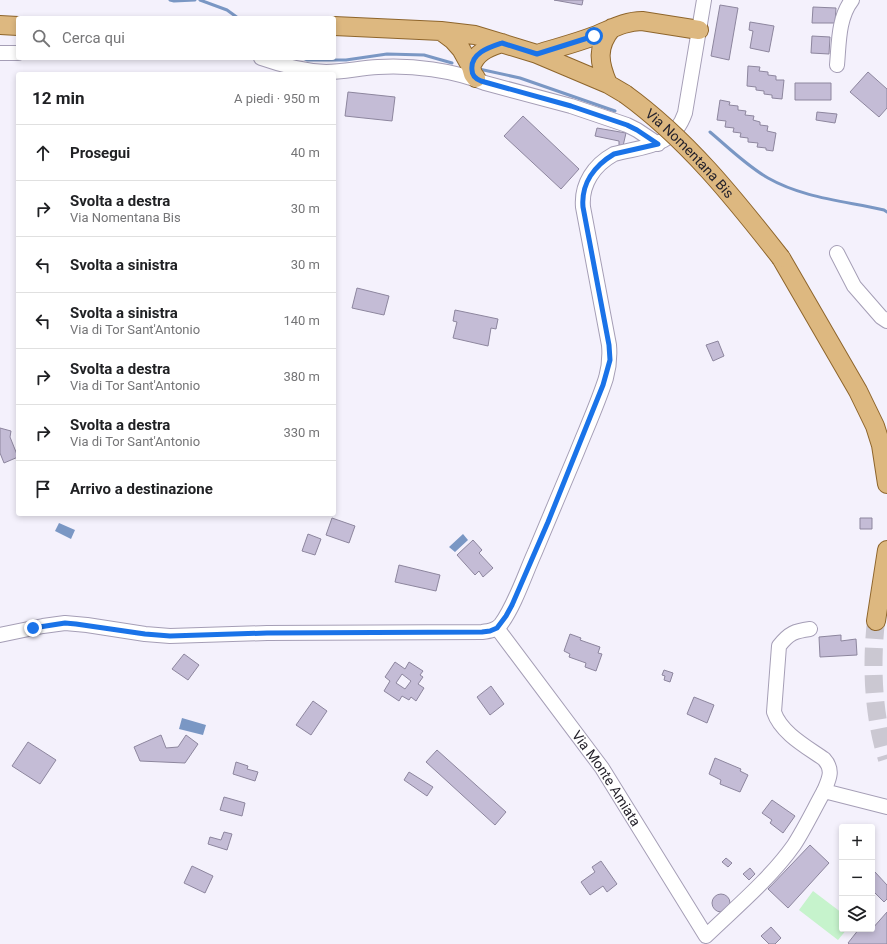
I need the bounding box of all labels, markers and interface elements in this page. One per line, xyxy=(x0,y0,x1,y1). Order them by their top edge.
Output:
search box xyxy=(16,16,336,60)
icon: search xyxy=(30,27,52,49)
route start xyxy=(585,27,603,45)
text: Cerca qui xyxy=(62,29,125,47)
text: 12 min xyxy=(32,88,85,108)
text: A piedi · 950 m xyxy=(234,91,320,106)
street label: Via Nomentana Bis xyxy=(642,105,737,201)
icon: ahead xyxy=(32,142,54,164)
text: Prosegui xyxy=(70,144,130,162)
text: 40 m xyxy=(291,145,320,160)
text: Svolta a destra xyxy=(70,192,170,210)
icon: right xyxy=(32,198,54,220)
text: 30 m xyxy=(291,201,320,216)
text: Via Nomentana Bis xyxy=(70,210,181,225)
icon: left xyxy=(32,254,54,276)
text: Svolta a sinistra xyxy=(70,256,178,274)
text: 30 m xyxy=(291,257,320,272)
text: Svolta a sinistra xyxy=(70,304,178,322)
icon: left xyxy=(32,310,54,332)
text: 140 m xyxy=(283,313,320,328)
text: Via di Tor Sant'Antonio xyxy=(70,322,200,337)
text: Svolta a destra xyxy=(70,360,170,378)
icon: right xyxy=(32,366,54,388)
text: 380 m xyxy=(283,369,320,384)
text: Via di Tor Sant'Antonio xyxy=(70,378,200,393)
text: Svolta a destra xyxy=(70,416,170,434)
icon: right xyxy=(32,422,54,444)
text: 330 m xyxy=(283,425,320,440)
text: Via di Tor Sant'Antonio xyxy=(70,434,200,449)
icon: arrive xyxy=(32,478,54,500)
text: Arrivo a destinazione xyxy=(70,480,213,498)
route end xyxy=(24,619,42,637)
street label: Via Monte Amiata xyxy=(569,727,644,829)
map controls xyxy=(839,824,875,932)
button: + xyxy=(839,824,875,860)
button: − xyxy=(839,860,875,896)
button: layers xyxy=(839,896,875,932)

